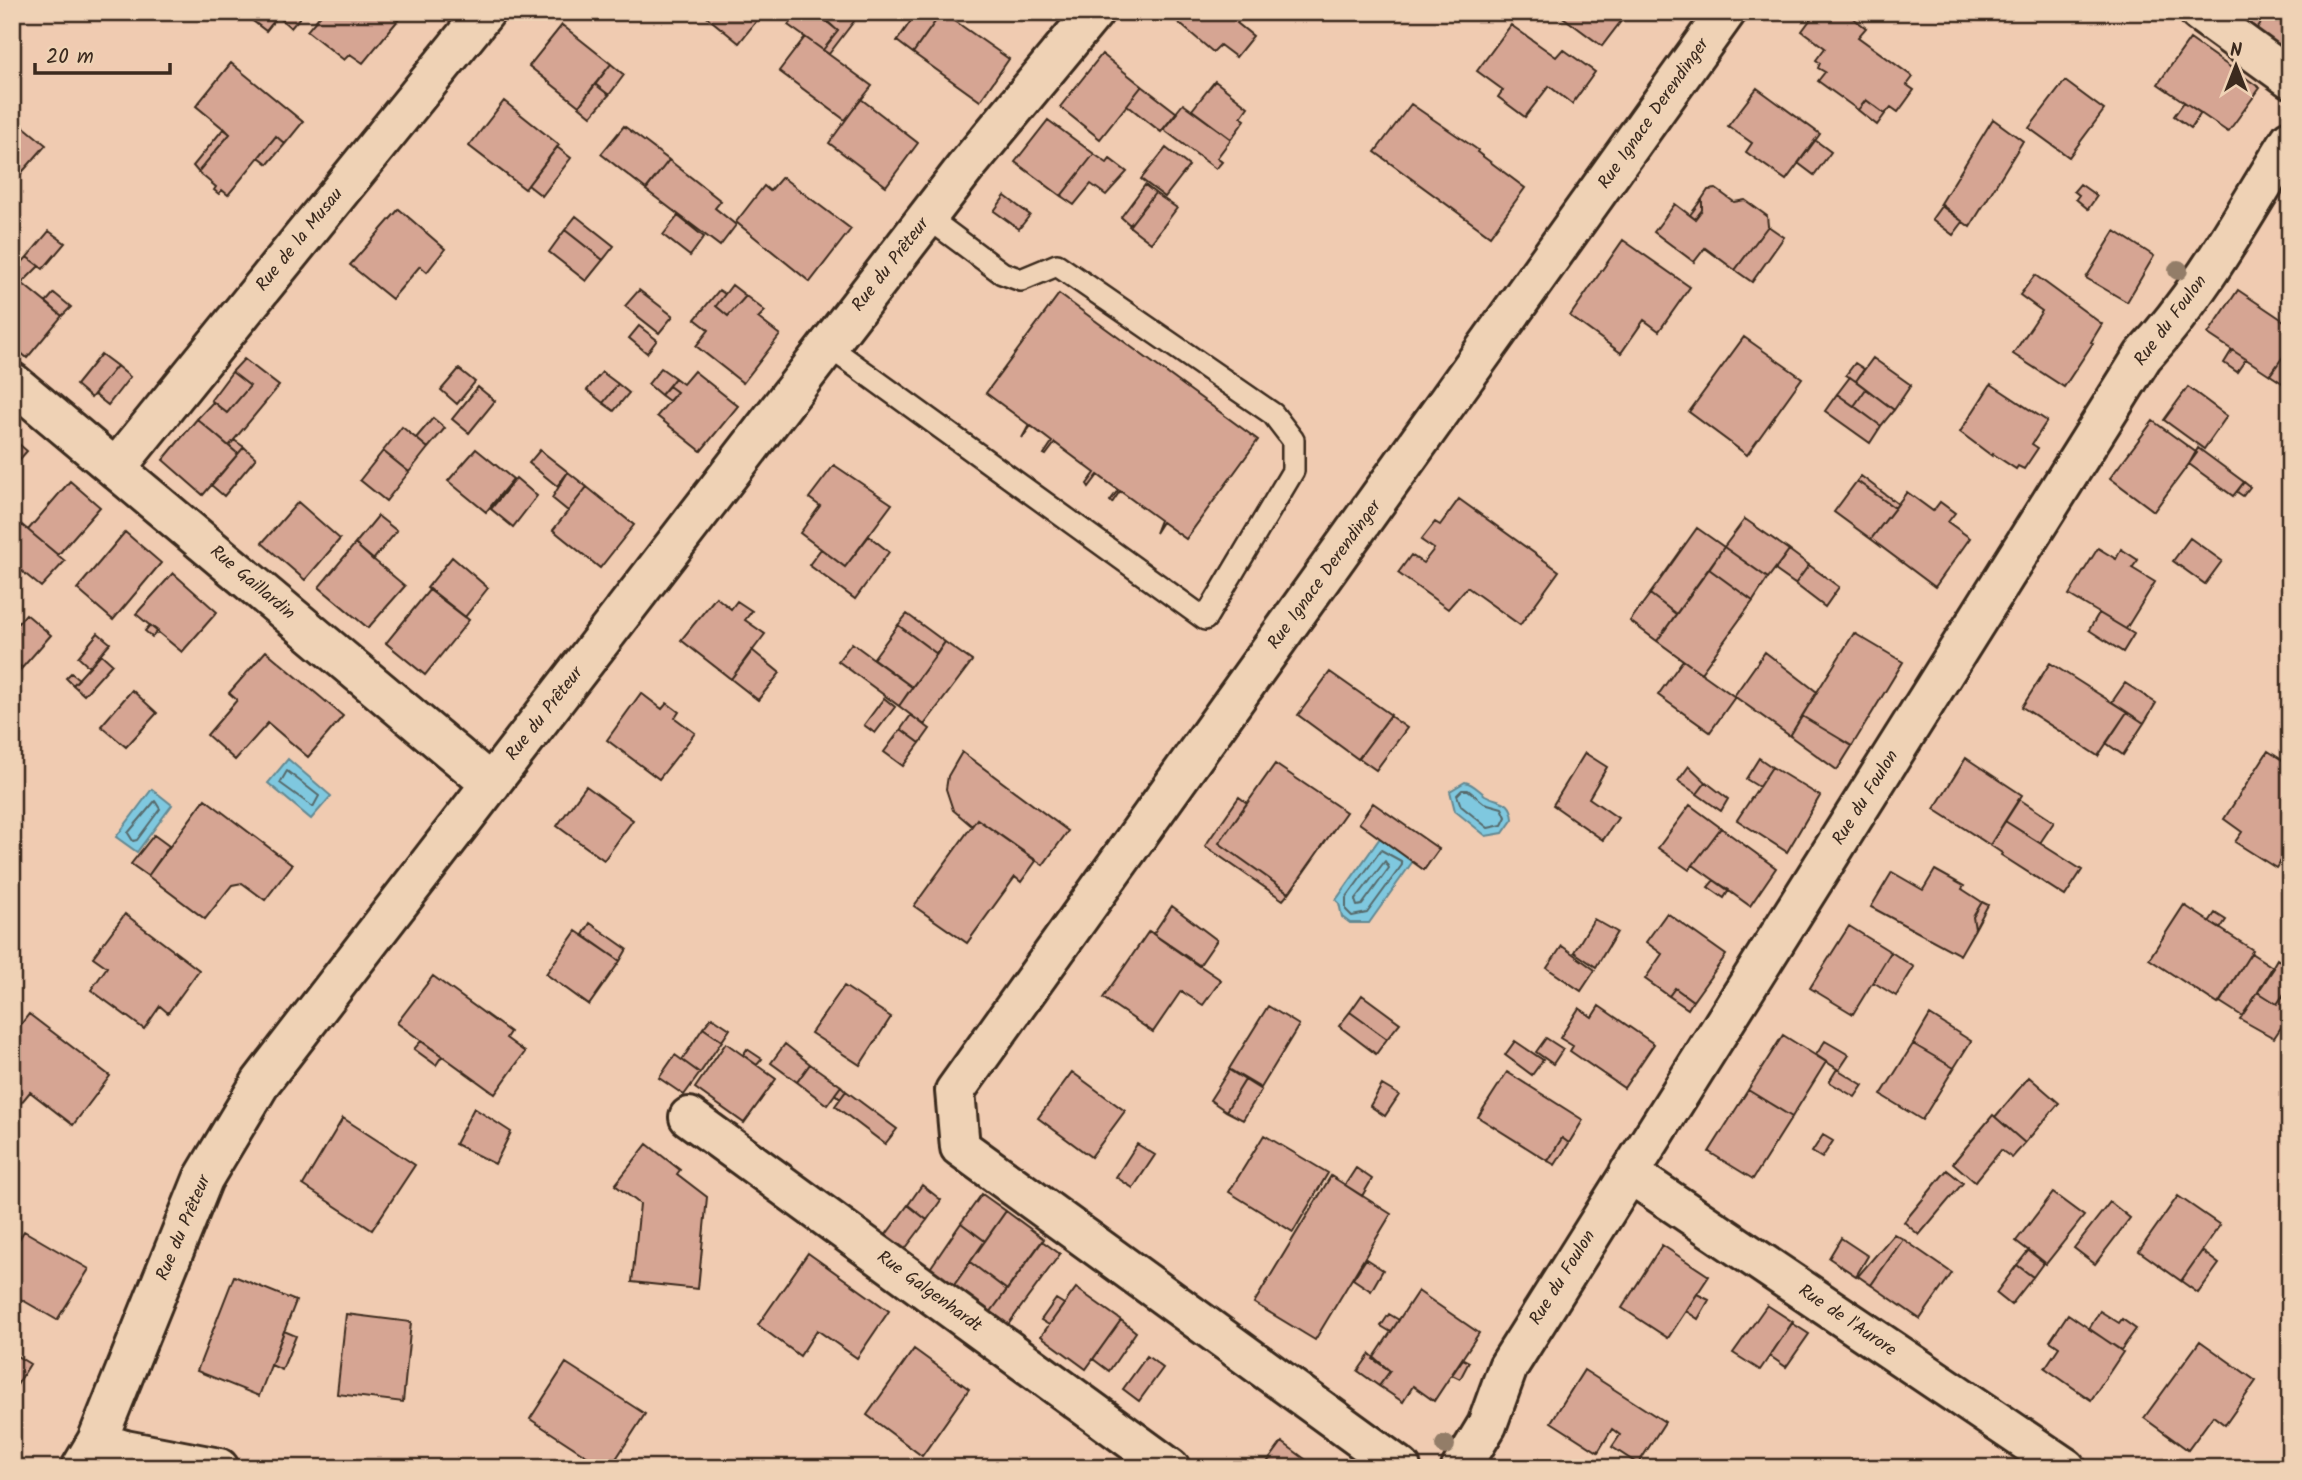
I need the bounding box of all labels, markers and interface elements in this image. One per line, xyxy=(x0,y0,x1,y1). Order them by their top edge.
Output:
scale bar xyxy=(35,32,170,76)
street label: Rue Ignace Derendinger xyxy=(1591,32,1718,196)
north arrow xyxy=(2200,32,2270,102)
text: N xyxy=(2230,36,2242,66)
text: 20 m xyxy=(46,41,94,74)
street label: Rue de la Musau xyxy=(249,181,351,298)
street label: Rue du Prêteur xyxy=(845,211,938,318)
street label: Rue du Foulon xyxy=(2127,269,2215,373)
street label: Rue Ignace Derendinger xyxy=(1261,493,1390,656)
street label: Rue Gaillardin xyxy=(203,538,301,628)
street label: Rue du Prêteur xyxy=(499,660,592,767)
street label: Rue du Foulon xyxy=(1825,745,1907,851)
street label: Rue du Prêteur xyxy=(149,1170,220,1286)
street label: Rue du Foulon xyxy=(1522,1225,1604,1331)
street label: Rue Galgenhardt xyxy=(870,1244,989,1341)
street label: Rue de l'Aurore xyxy=(1792,1277,1902,1365)

